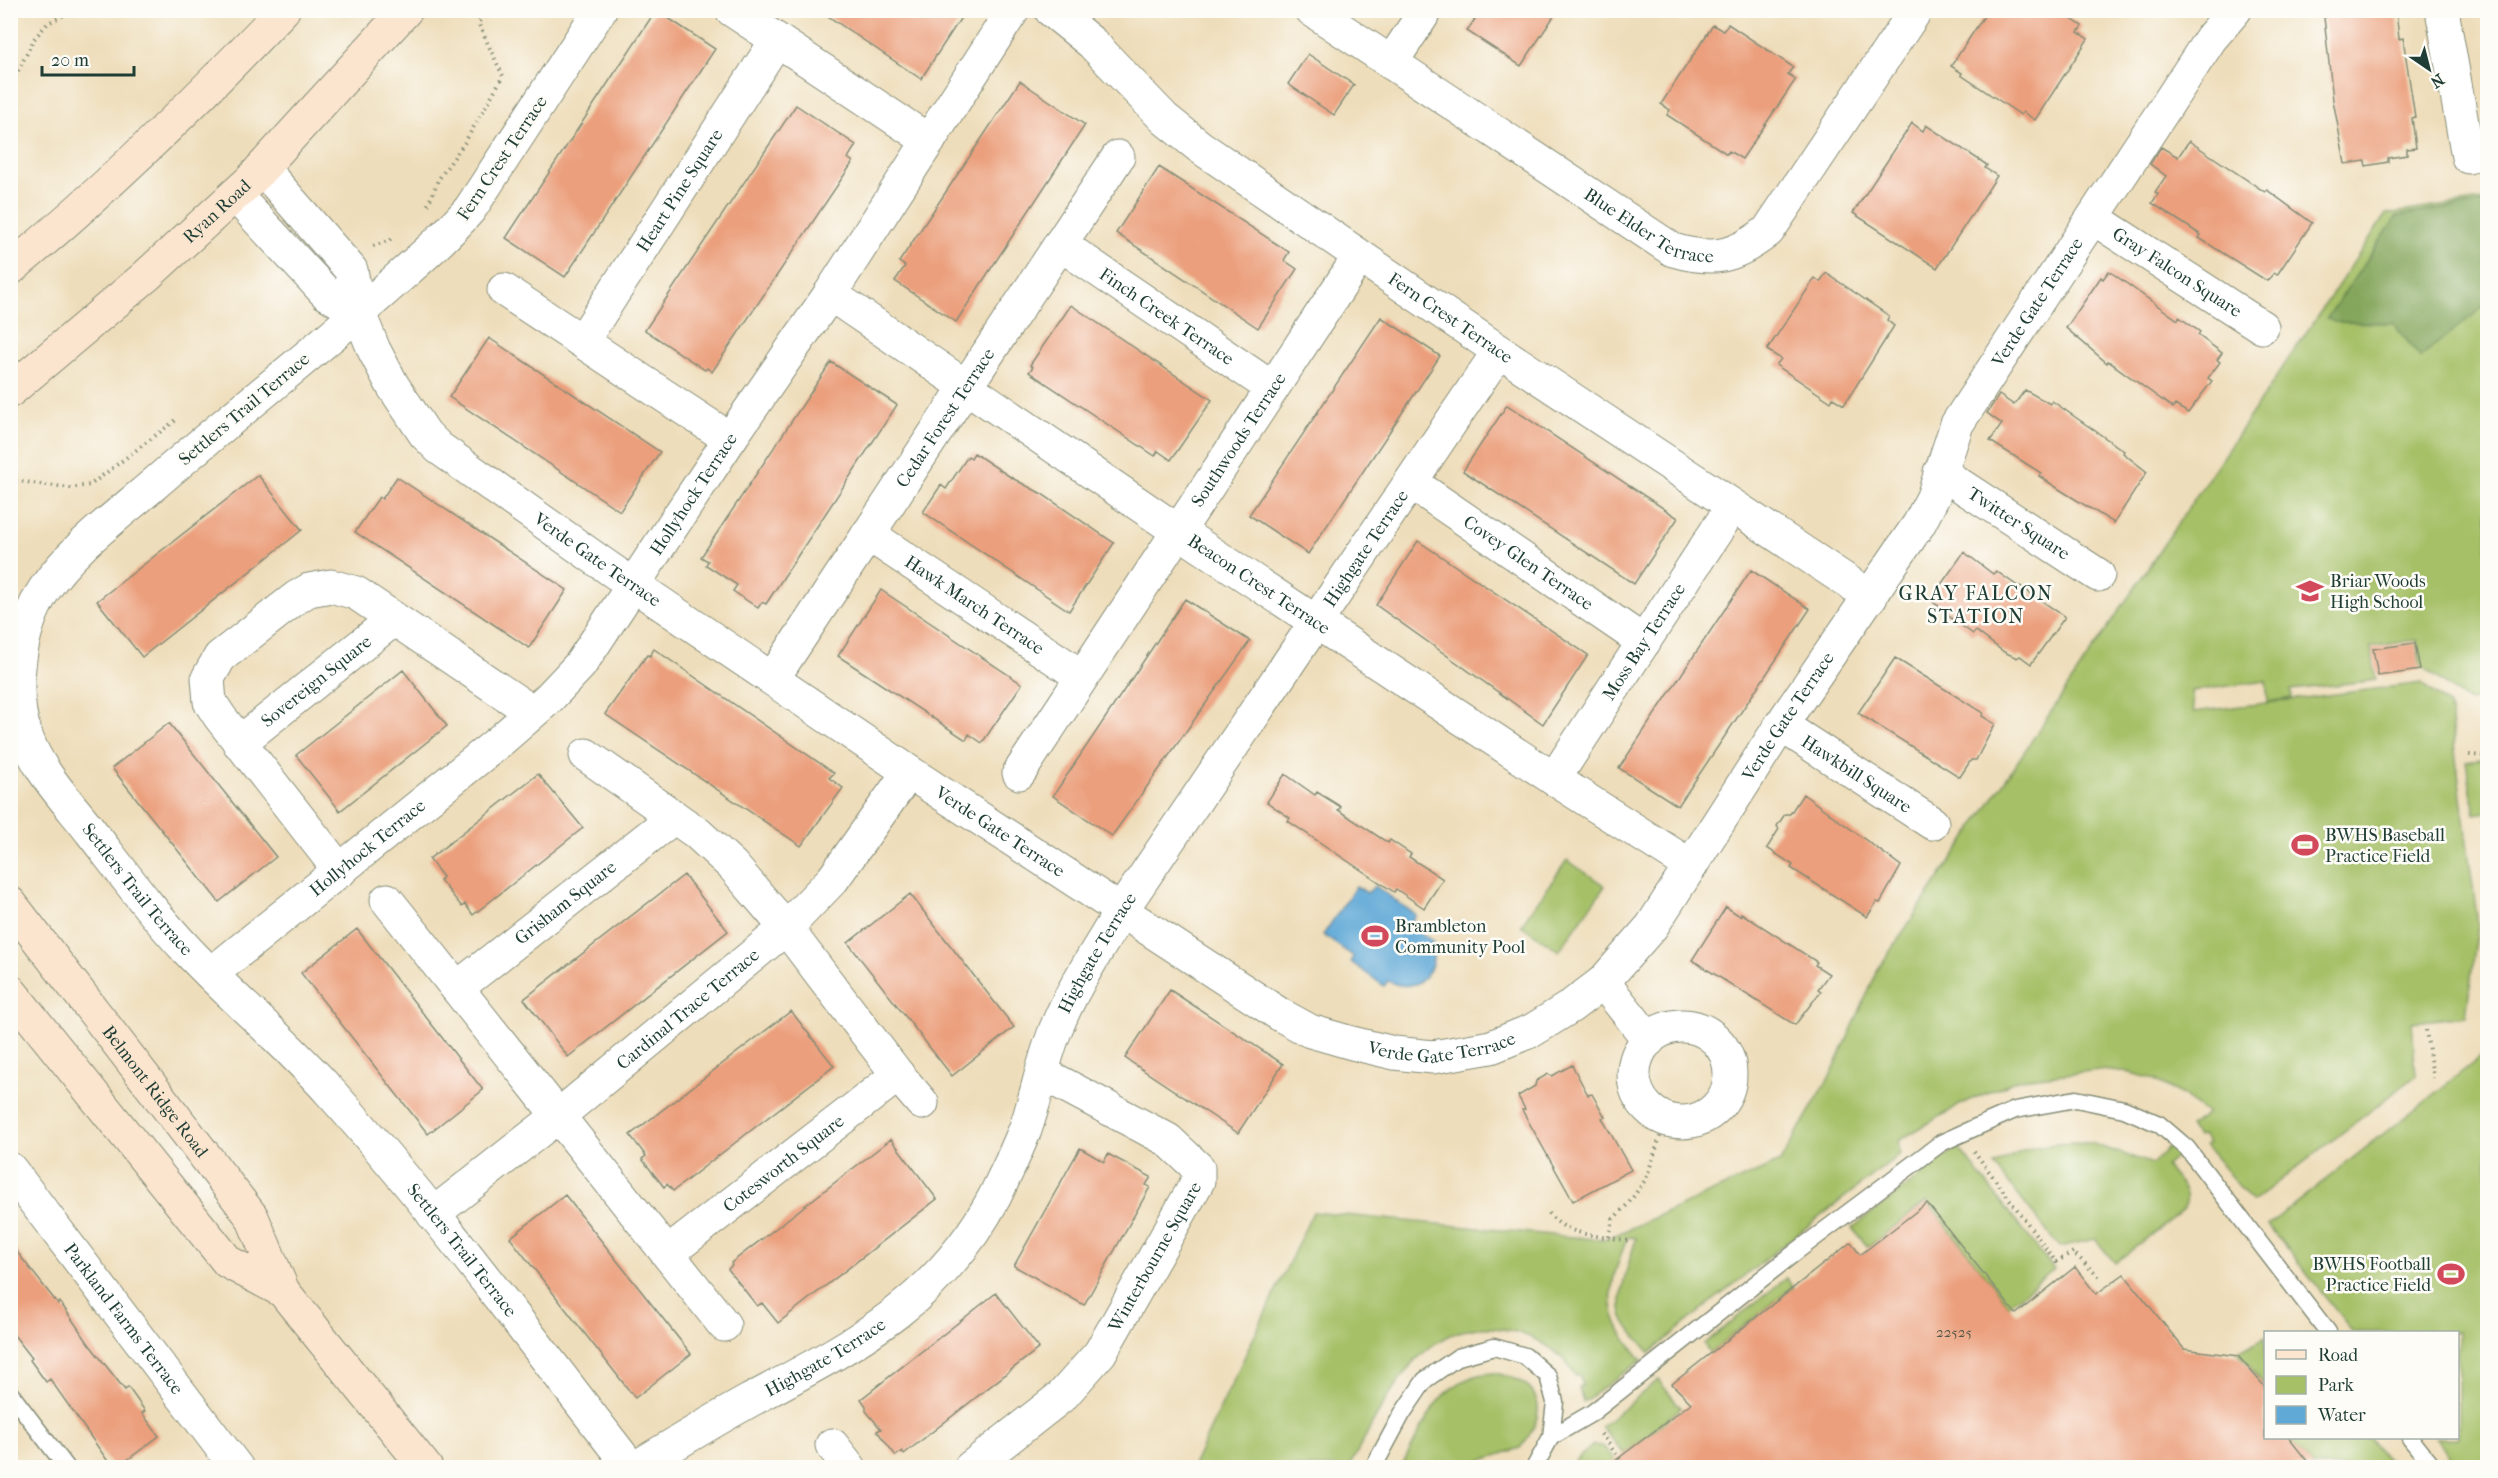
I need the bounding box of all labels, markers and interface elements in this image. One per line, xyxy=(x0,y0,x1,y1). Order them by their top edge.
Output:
scale bar xyxy=(42,39,134,77)
north arrow xyxy=(2399,39,2459,99)
text: 20 m xyxy=(51,50,89,71)
text: N xyxy=(2426,70,2448,93)
street label: Fern Crest Terrace xyxy=(453,92,552,225)
street label: Heart Pine Square xyxy=(633,125,728,256)
street label: Ryan Road xyxy=(179,175,256,248)
street label: Blue Elder Terrace xyxy=(1580,184,1714,267)
street label: Gray Falcon Square xyxy=(2108,223,2245,322)
street label: Verde Gate Terrace xyxy=(1987,234,2088,372)
street label: Finch Creek Terrace xyxy=(1095,264,1238,370)
street label: Fern Crest Terrace xyxy=(1384,268,1516,368)
street label: Cedar Forest Terrace xyxy=(892,344,999,492)
street label: Settlers Trail Terrace xyxy=(175,349,314,470)
street label: Southwoods Terrace xyxy=(1187,369,1291,511)
street label: Hollyhock Terrace xyxy=(646,429,742,559)
street label: Twitter Square xyxy=(1964,483,2073,565)
street label: Highgate Terrace xyxy=(1319,486,1413,611)
street label: Verde Gate Terrace xyxy=(529,508,665,611)
street label: Covey Glen Terrace xyxy=(1459,511,1597,615)
street label: Beacon Crest Terrace xyxy=(1184,530,1334,639)
street label: Hawk March Terrace xyxy=(901,552,1048,659)
place label: Briar Woods High School xyxy=(2330,571,2426,613)
school or university icon: Briar Woods High School xyxy=(2295,576,2325,606)
street label: Moss Bay Terrace xyxy=(1598,579,1690,705)
district label: GRAY FALCON STATION xyxy=(1898,582,2054,628)
street label: Sovereign Square xyxy=(257,631,376,732)
street label: Verde Gate Terrace xyxy=(1737,648,1839,786)
street label: Hawkbill Square xyxy=(1797,731,1915,818)
street label: Verde Gate Terrace xyxy=(931,782,1068,882)
street label: Hollyhock Terrace xyxy=(306,795,430,901)
street label: Settlers Trail Terrace xyxy=(77,819,197,960)
place label: BWHS Baseball Practice Field xyxy=(2325,825,2445,867)
sports icon: BWHS Baseball Practice Field xyxy=(2290,830,2320,860)
street label: Grisham Square xyxy=(511,857,621,949)
street label: Highgate Terrace xyxy=(1054,889,1141,1017)
place label: Brambleton Community Pool xyxy=(1395,916,1525,958)
sports icon: Brambleton Community Pool xyxy=(1360,921,1390,951)
street label: Cardinal Trace Terrace xyxy=(613,945,764,1074)
street label: Belmont Ridge Road xyxy=(98,1022,212,1162)
street label: Verde Gate Terrace xyxy=(1365,1028,1519,1068)
street label: Cotesworth Square xyxy=(719,1111,848,1217)
street label: Winterbourne Square xyxy=(1104,1178,1206,1337)
street label: Settlers Trail Terrace xyxy=(402,1180,521,1321)
street label: Parkland Farms Terrace xyxy=(59,1239,187,1399)
place label: BWHS Football Practice Field xyxy=(2313,1254,2431,1296)
sports icon: BWHS Football Practice Field xyxy=(2436,1259,2466,1289)
street label: Highgate Terrace xyxy=(762,1314,890,1401)
house number: 22525 xyxy=(1936,1323,1972,1341)
legend xyxy=(2264,1331,2459,1439)
text: Road xyxy=(2318,1345,2358,1366)
text: Park xyxy=(2318,1375,2355,1396)
text: Water xyxy=(2317,1405,2366,1426)

